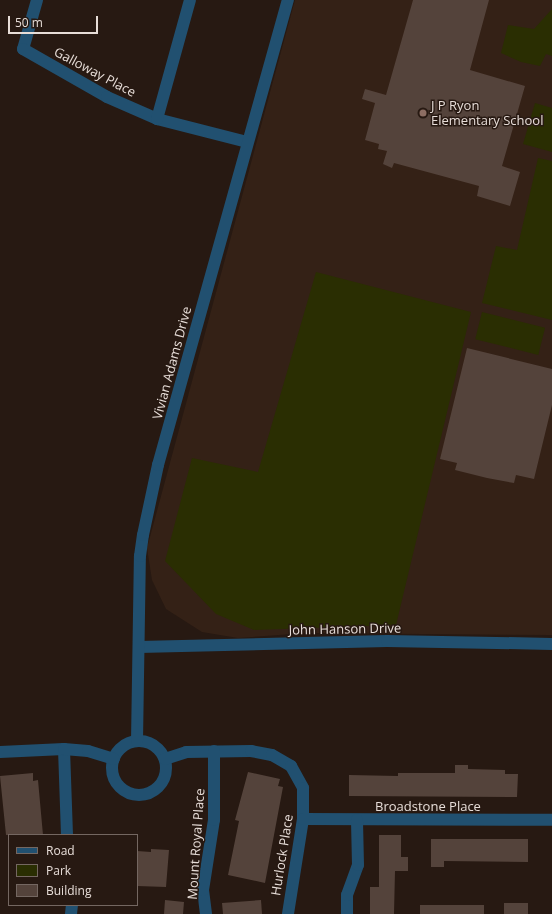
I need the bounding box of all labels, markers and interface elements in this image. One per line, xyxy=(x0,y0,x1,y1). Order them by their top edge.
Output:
scale bar xyxy=(10,8,100,34)
text: 50 m xyxy=(15,14,43,31)
street label: Galloway Place xyxy=(52,44,138,100)
place label: J P Ryon Elementary School xyxy=(431,98,543,129)
marker: J P Ryon Elementary School xyxy=(418,108,428,118)
street label: Vivian Adams Drive xyxy=(149,305,195,421)
street label: John Hanson Drive xyxy=(289,620,401,638)
street label: Mount Royal Place xyxy=(184,788,208,900)
street label: Broadstone Place xyxy=(375,798,481,814)
street label: Hurlock Place xyxy=(268,813,296,897)
legend xyxy=(8,834,138,906)
text: Road xyxy=(46,842,75,859)
text: Park xyxy=(46,862,71,879)
text: Building xyxy=(46,882,91,899)

